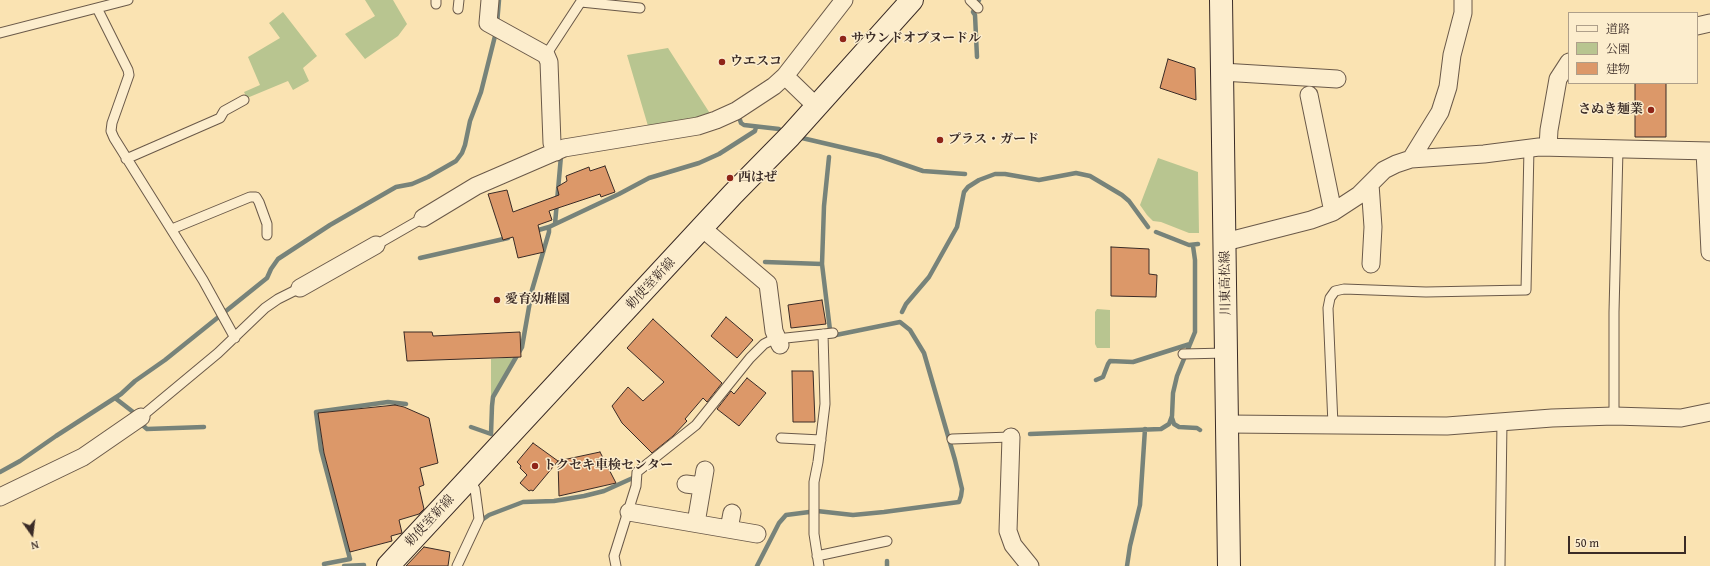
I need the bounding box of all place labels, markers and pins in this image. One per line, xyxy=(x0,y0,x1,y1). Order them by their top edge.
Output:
place label: サウンドオブヌードル xyxy=(851,31,981,47)
marker: サウンドオブヌードル xyxy=(838,34,848,44)
place label: ウエスコ xyxy=(730,54,782,70)
marker: ウエスコ xyxy=(717,57,727,67)
place label: さぬき麺業 xyxy=(1578,102,1643,118)
marker: さぬき麺業 xyxy=(1646,105,1656,115)
place label: プラス・ガード xyxy=(948,132,1039,148)
marker: プラス・ガード xyxy=(935,135,945,145)
place label: 西はぜ xyxy=(738,170,777,186)
marker: 西はぜ xyxy=(725,173,735,183)
place label: 愛育幼稚園 xyxy=(505,292,570,308)
marker: 愛育幼稚園 xyxy=(492,295,502,305)
place label: トクセキ車検センター xyxy=(543,458,673,474)
marker: トクセキ車検センター xyxy=(530,461,540,471)

